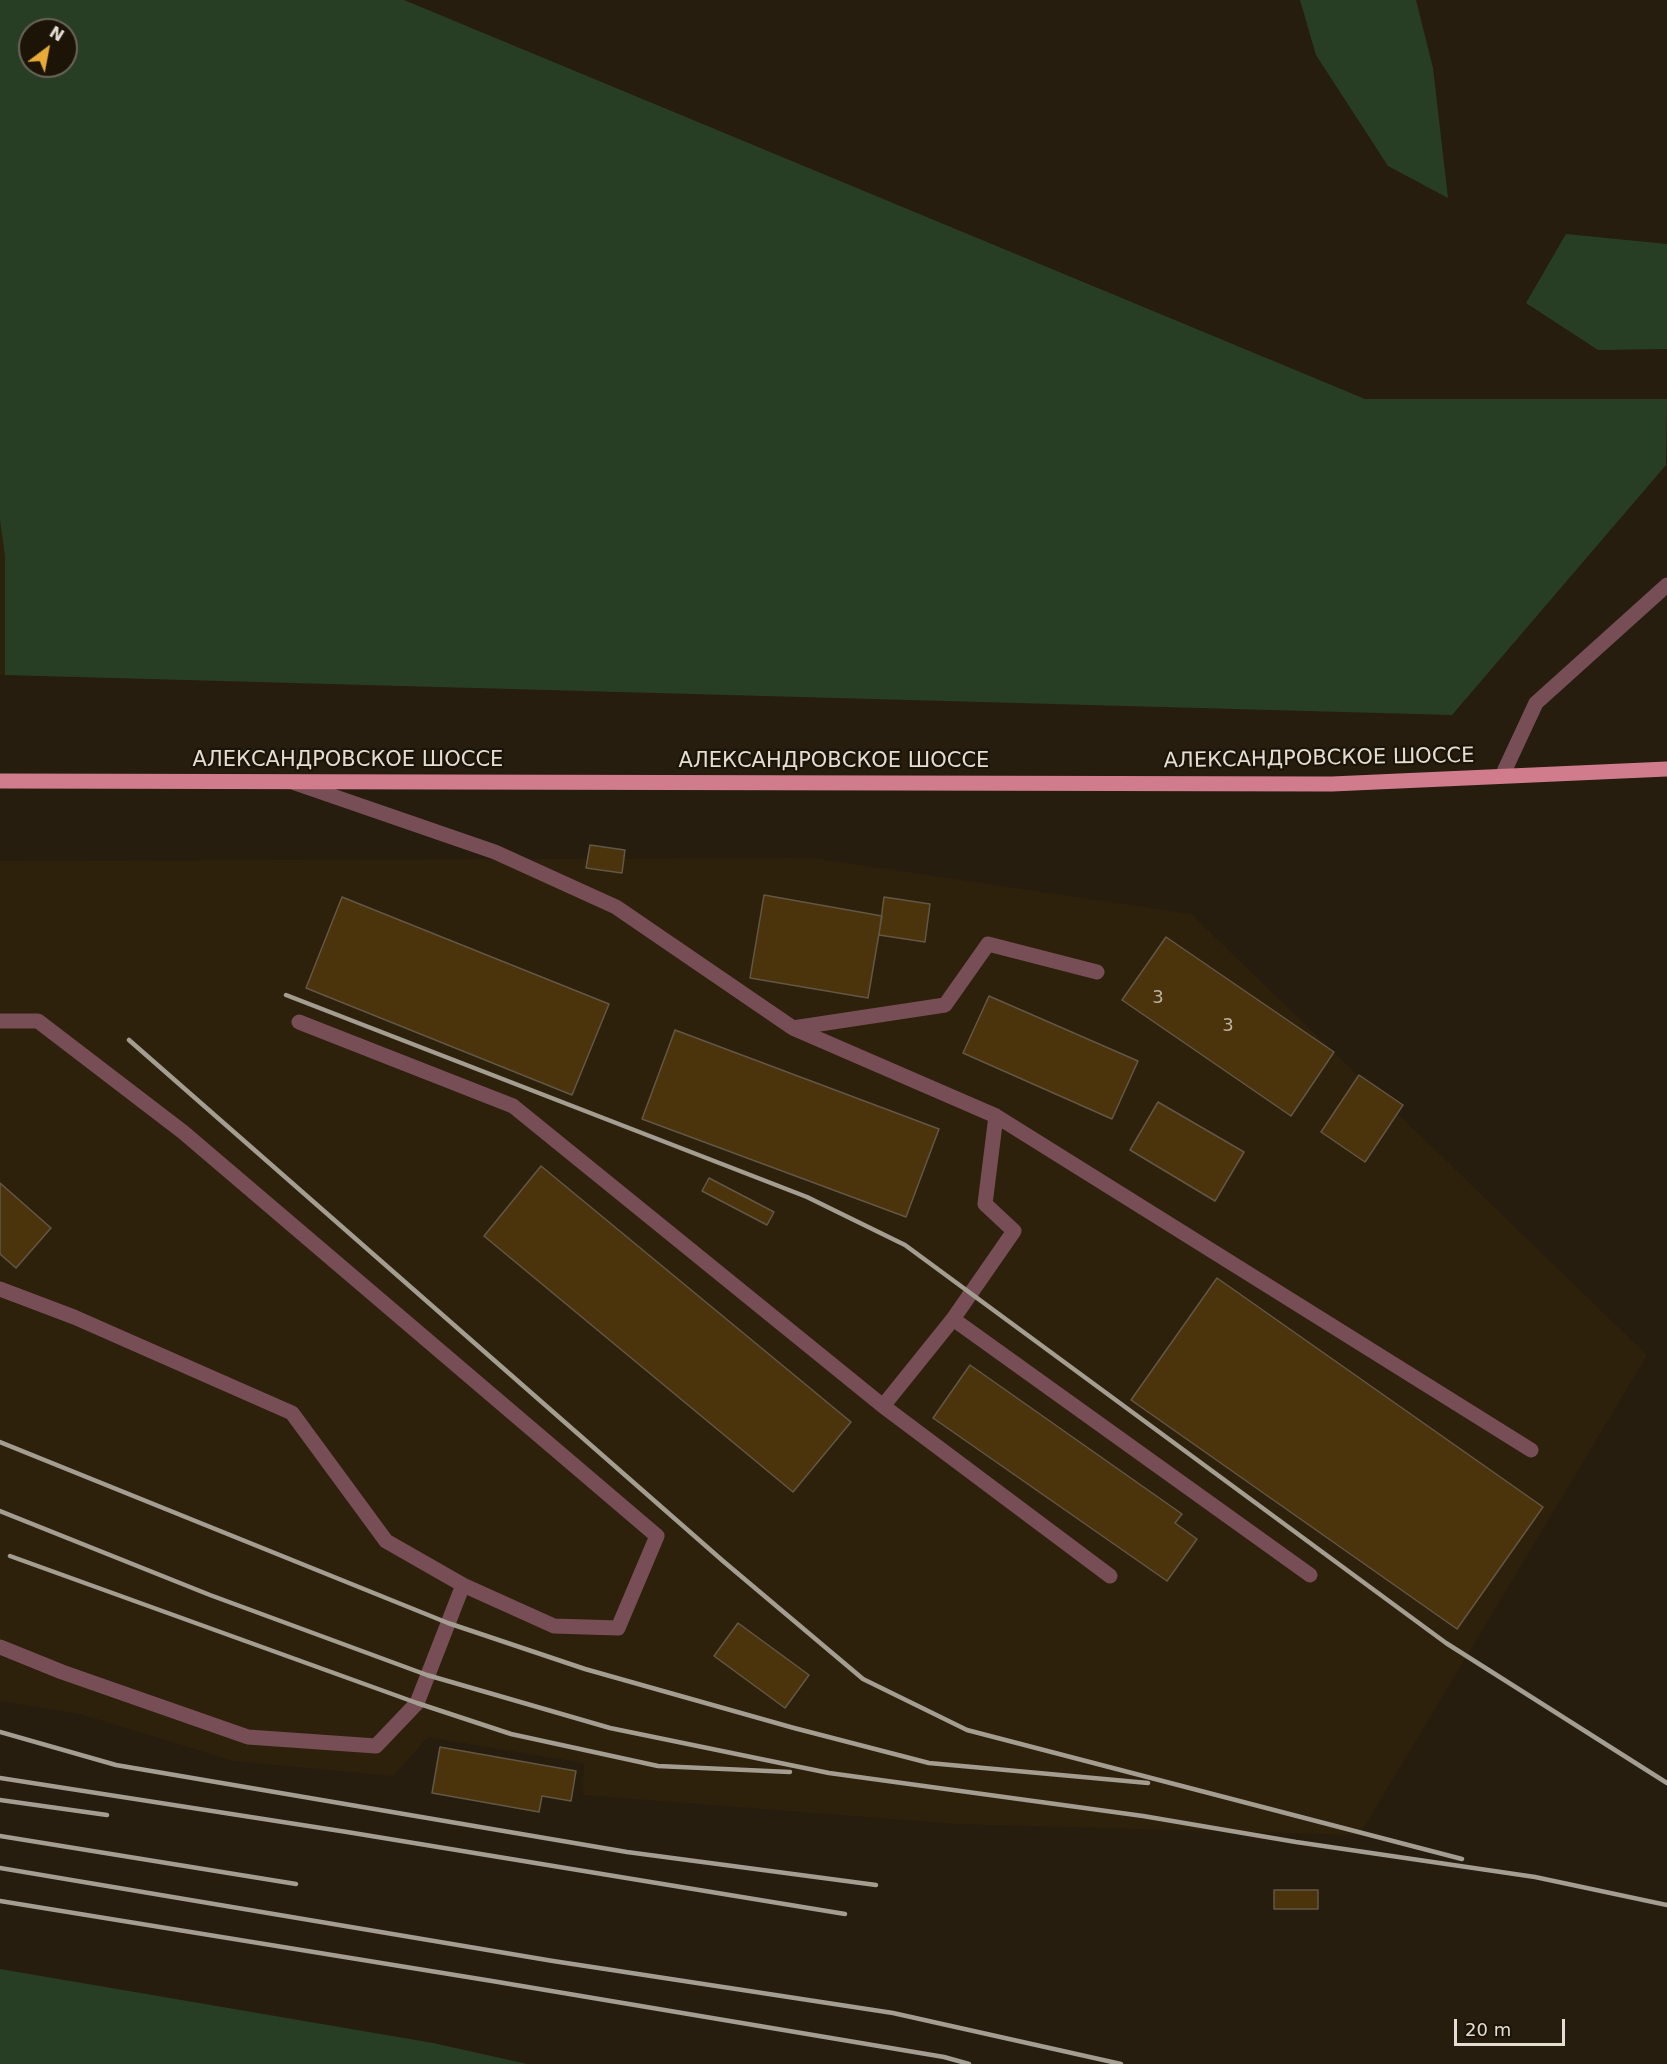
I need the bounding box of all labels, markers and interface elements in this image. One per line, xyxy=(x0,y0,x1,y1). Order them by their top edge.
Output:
north arrow xyxy=(18,18,78,78)
text: N xyxy=(46,22,67,46)
street label: АЛЕКСАНДРОВСКОЕ ШОССЕ xyxy=(1163,744,1475,774)
street label: АЛЕКСАНДРОВСКОЕ ШОССЕ xyxy=(193,748,503,774)
street label: АЛЕКСАНДРОВСКОЕ ШОССЕ xyxy=(679,749,989,775)
house number: 3 xyxy=(1152,987,1164,1009)
house number: 3 xyxy=(1222,1015,1234,1037)
scale bar xyxy=(1457,2007,1568,2045)
text: 20 m xyxy=(1465,2019,1511,2040)

